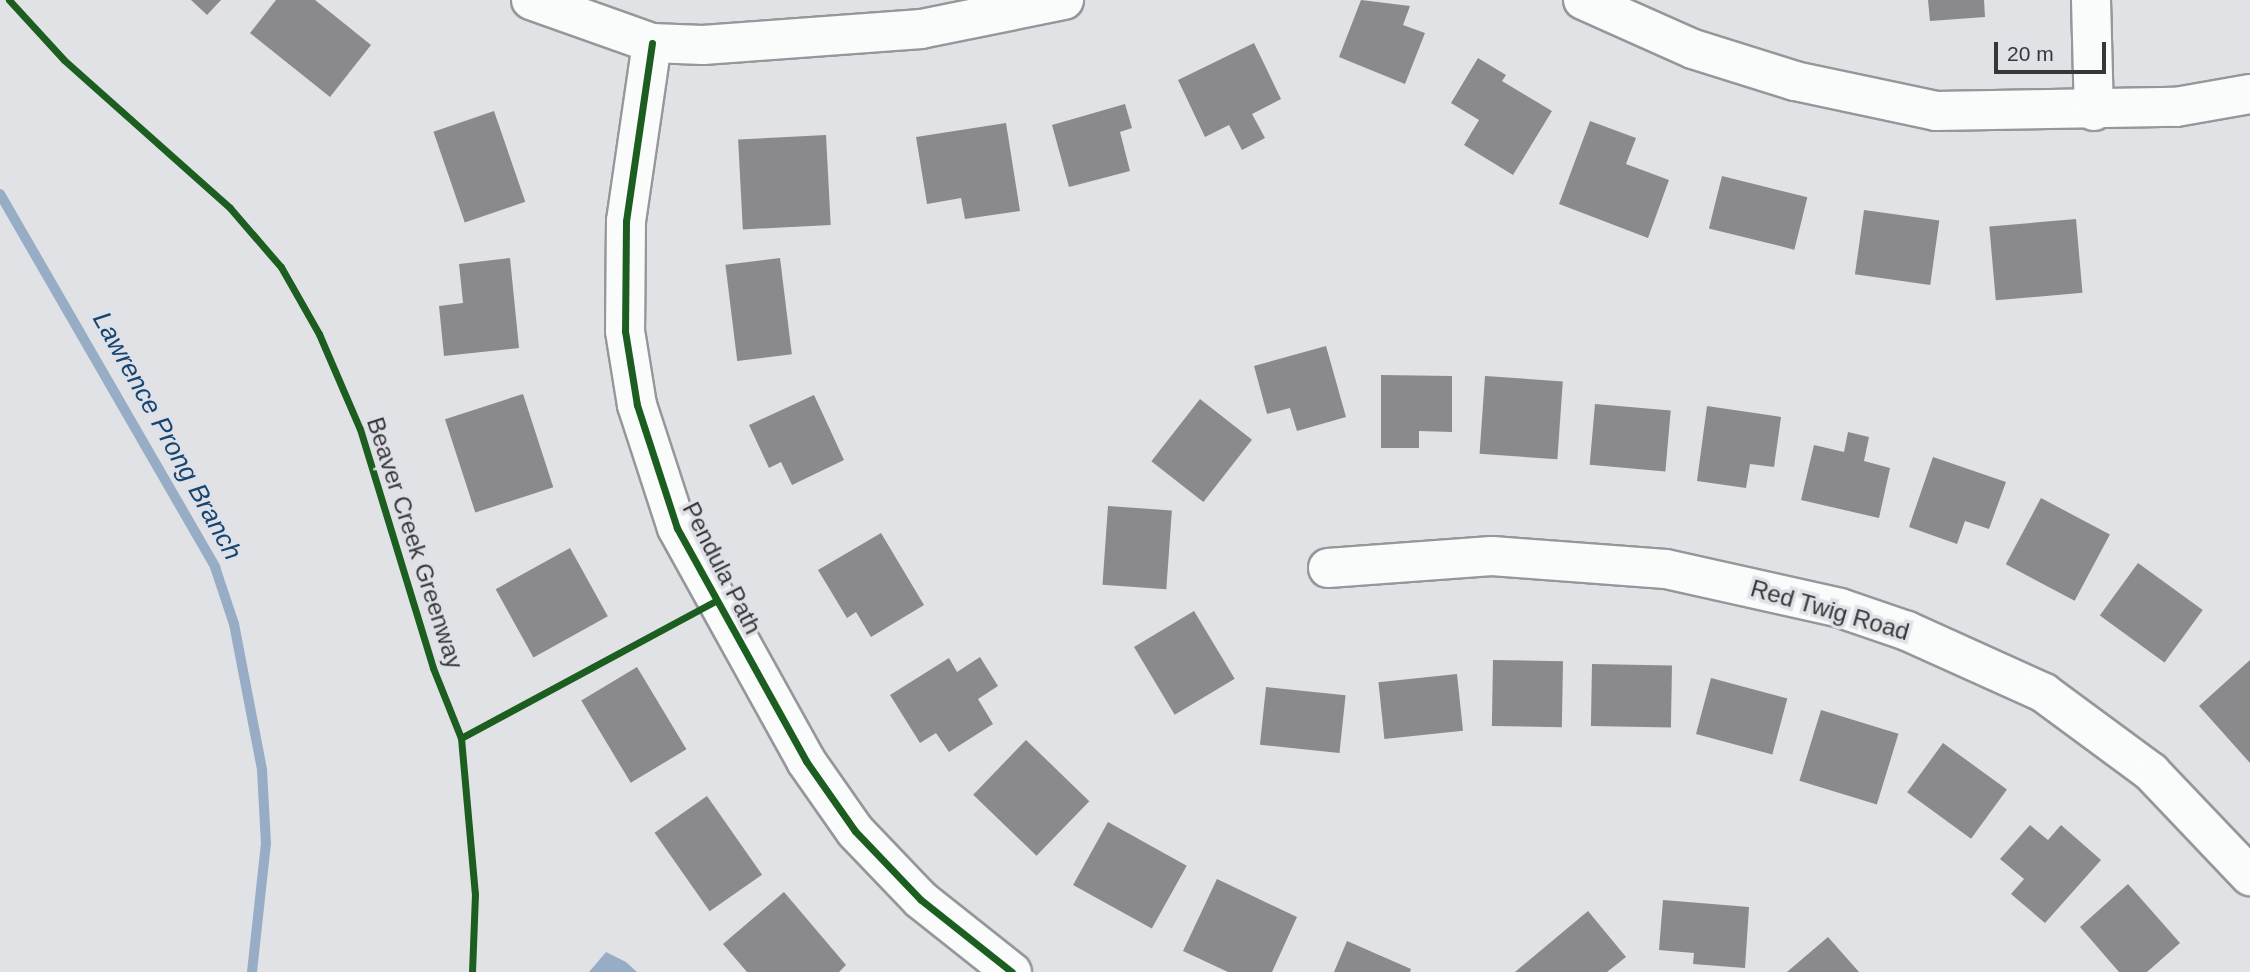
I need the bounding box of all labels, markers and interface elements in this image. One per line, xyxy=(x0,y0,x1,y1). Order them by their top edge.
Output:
scale bar xyxy=(1998,28,2110,72)
text: 20 m xyxy=(2007,42,2054,65)
water label: Lawrence Prong Branch xyxy=(86,306,248,566)
street label: Beaver Creek Greenway xyxy=(361,414,469,672)
street label: Pendula Path xyxy=(676,497,768,639)
street label: Red Twig Road xyxy=(1747,574,1913,646)

